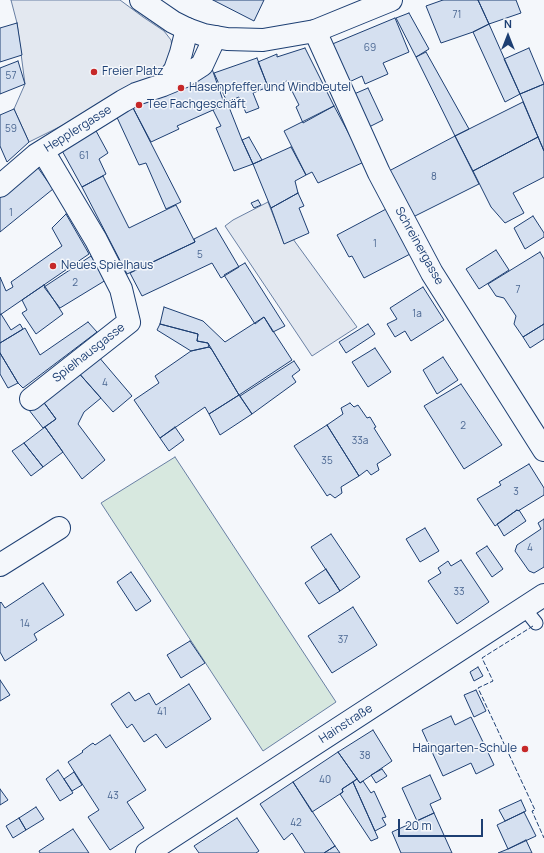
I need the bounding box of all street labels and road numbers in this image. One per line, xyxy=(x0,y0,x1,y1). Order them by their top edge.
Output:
street label: Hepplergasse xyxy=(42,103,114,155)
street label: Schreinergasse xyxy=(392,205,446,287)
street label: Spielhausgasse xyxy=(50,320,128,386)
street label: Hainstraße xyxy=(317,701,375,747)

